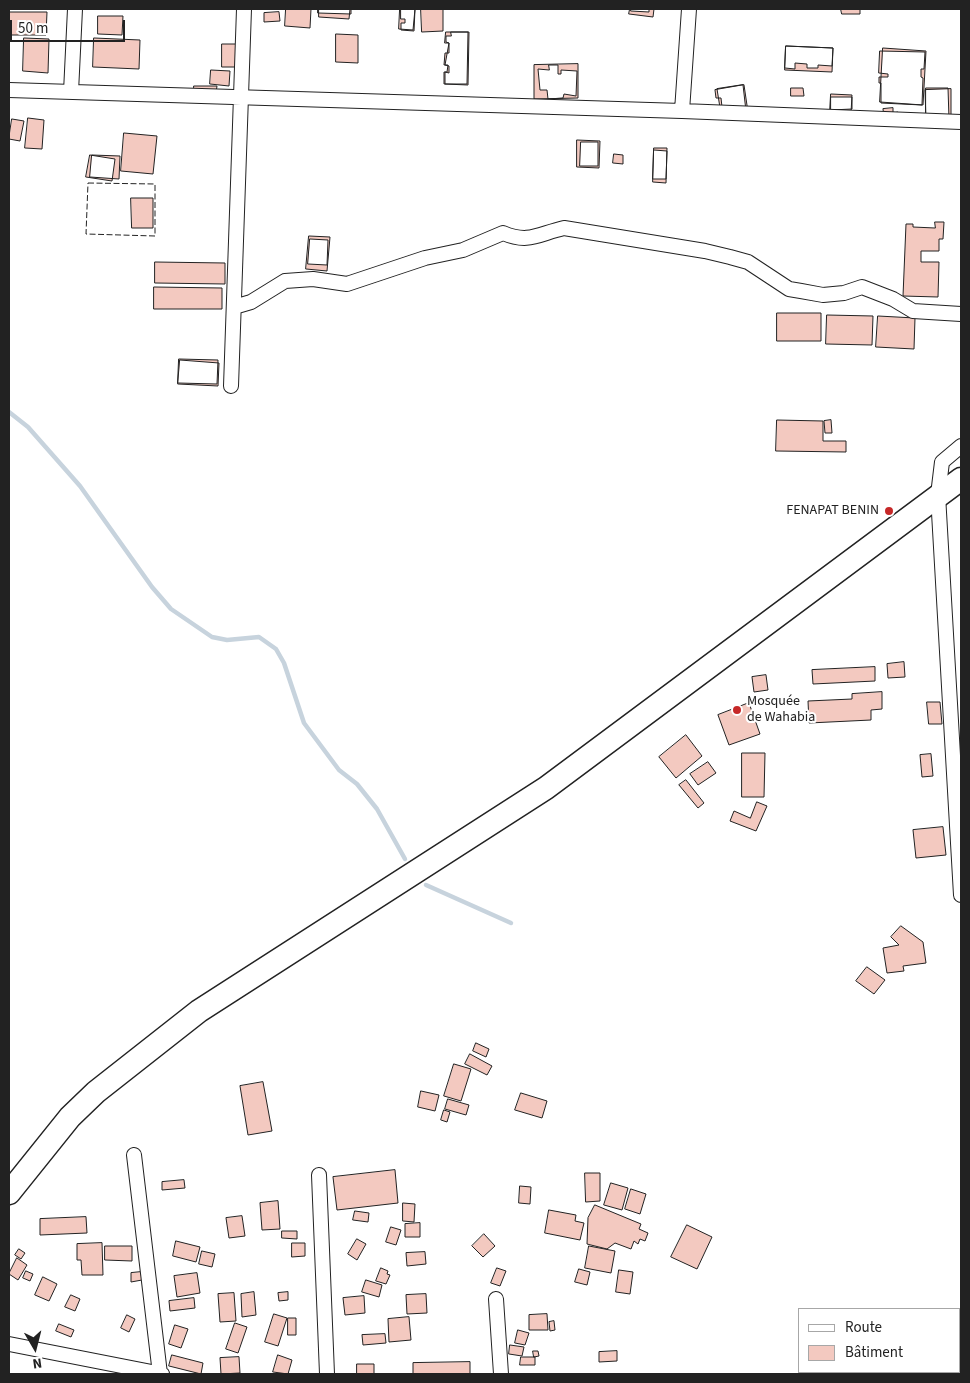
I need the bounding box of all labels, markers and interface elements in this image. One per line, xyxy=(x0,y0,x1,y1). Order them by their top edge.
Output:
scale bar xyxy=(12,10,128,42)
text: 50 m xyxy=(18,18,48,39)
place label: FENAPAT BENIN xyxy=(786,503,879,519)
marker: FENAPAT BENIN xyxy=(883,505,895,517)
place label: Mosquée de Wahabia xyxy=(747,694,815,726)
marker: Mosquée de Wahabia xyxy=(731,704,743,716)
legend xyxy=(798,1308,960,1373)
text: Route xyxy=(845,1317,882,1338)
north arrow xyxy=(10,1323,60,1373)
text: Bâtiment xyxy=(845,1342,903,1363)
text: N xyxy=(31,1352,43,1373)

